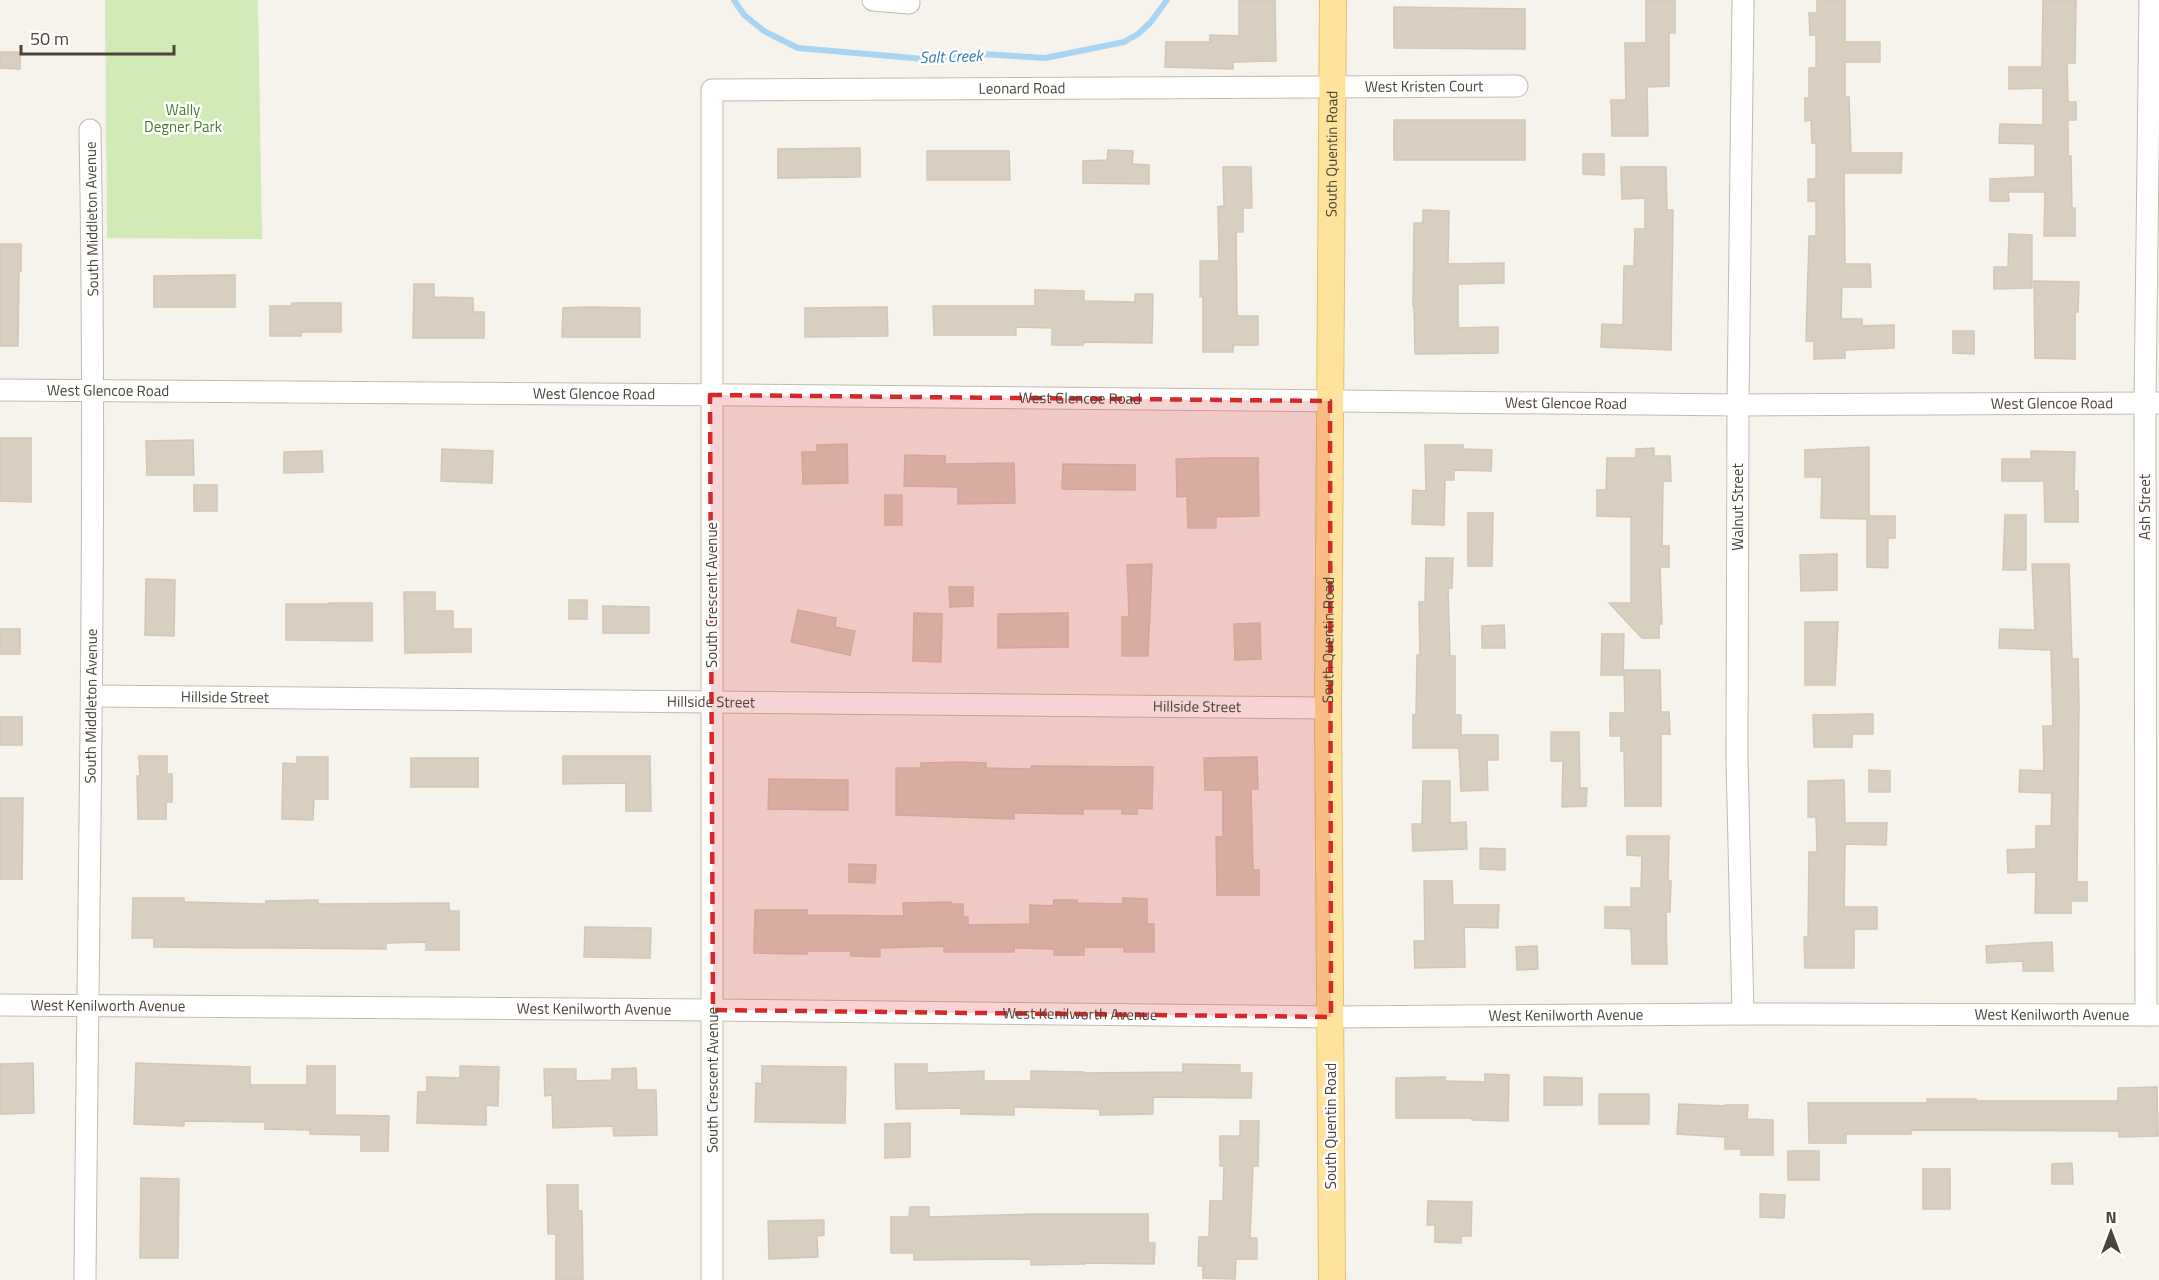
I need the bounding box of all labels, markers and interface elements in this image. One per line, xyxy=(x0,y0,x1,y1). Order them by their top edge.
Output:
scale bar xyxy=(21,18,174,56)
text: 50 m xyxy=(30,25,69,52)
water label: Salt Creek xyxy=(919,43,985,69)
street label: West Kristen Court xyxy=(1365,74,1484,98)
street label: Leonard Road xyxy=(978,76,1066,100)
street label: South Quentin Road xyxy=(1319,91,1343,217)
park label: Wally Degner Park xyxy=(144,98,222,138)
street label: South Middleton Avenue xyxy=(79,141,104,297)
street label: West Glencoe Road xyxy=(47,378,169,402)
street label: West Glencoe Road xyxy=(533,382,655,405)
street label: West Glencoe Road xyxy=(1019,386,1141,410)
street label: West Glencoe Road xyxy=(1505,391,1627,415)
street label: West Glencoe Road xyxy=(1991,391,2113,415)
street label: Walnut Street xyxy=(1726,463,1749,551)
street label: Ash Street xyxy=(2133,473,2156,540)
street label: South Crescent Avenue xyxy=(700,522,723,668)
street label: South Quentin Road xyxy=(1316,577,1340,703)
street label: South Middleton Avenue xyxy=(78,628,103,784)
street label: Hillside Street xyxy=(181,685,270,709)
street label: Hillside Street xyxy=(667,690,756,713)
street label: Hillside Street xyxy=(1153,694,1242,718)
street label: West Kenilworth Avenue xyxy=(30,993,186,1017)
street label: West Kenilworth Avenue xyxy=(516,997,672,1021)
street label: West Kenilworth Avenue xyxy=(1002,1001,1158,1026)
street label: West Kenilworth Avenue xyxy=(1488,1003,1643,1027)
street label: West Kenilworth Avenue xyxy=(1974,1003,2129,1026)
street label: South Crescent Avenue xyxy=(700,1007,724,1153)
street label: South Quentin Road xyxy=(1319,1063,1342,1189)
north arrow xyxy=(2081,1202,2141,1262)
text: N xyxy=(2105,1205,2117,1229)

